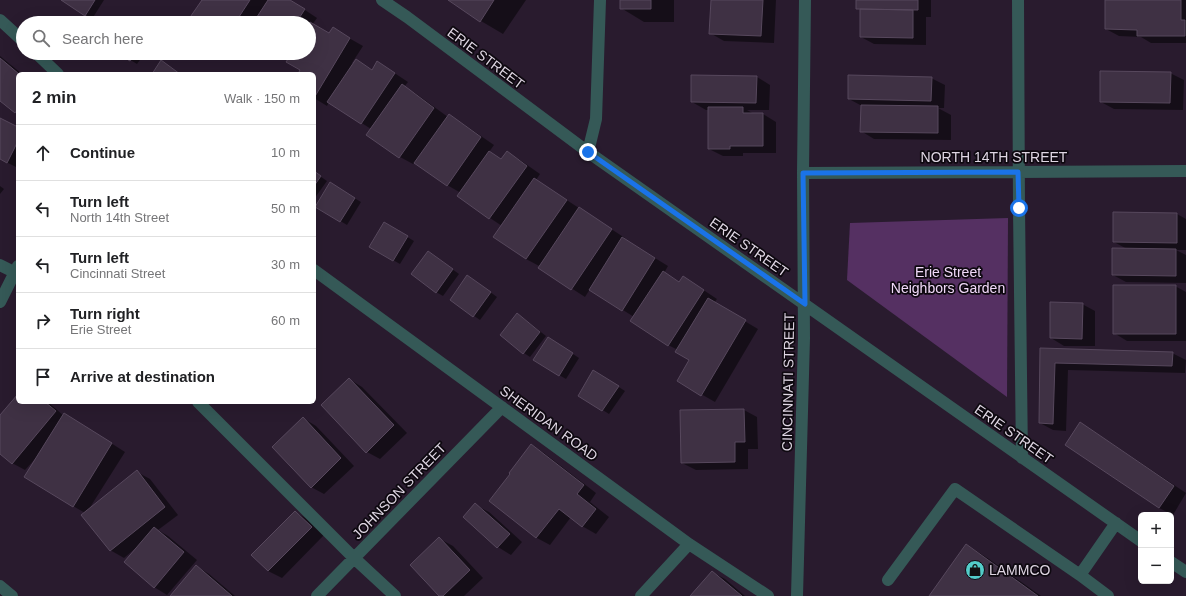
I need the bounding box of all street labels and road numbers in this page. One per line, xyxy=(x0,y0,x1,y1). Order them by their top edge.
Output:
street label: ERIE STREET xyxy=(445,24,528,92)
street label: NORTH 14TH STREET xyxy=(921,149,1068,165)
street label: ERIE STREET xyxy=(707,214,792,280)
street label: CINCINNATI STREET xyxy=(779,312,797,451)
street label: SHERIDAN ROAD xyxy=(497,382,601,464)
street label: ERIE STREET xyxy=(972,401,1057,467)
street label: JOHNSON STREET xyxy=(349,439,449,542)

